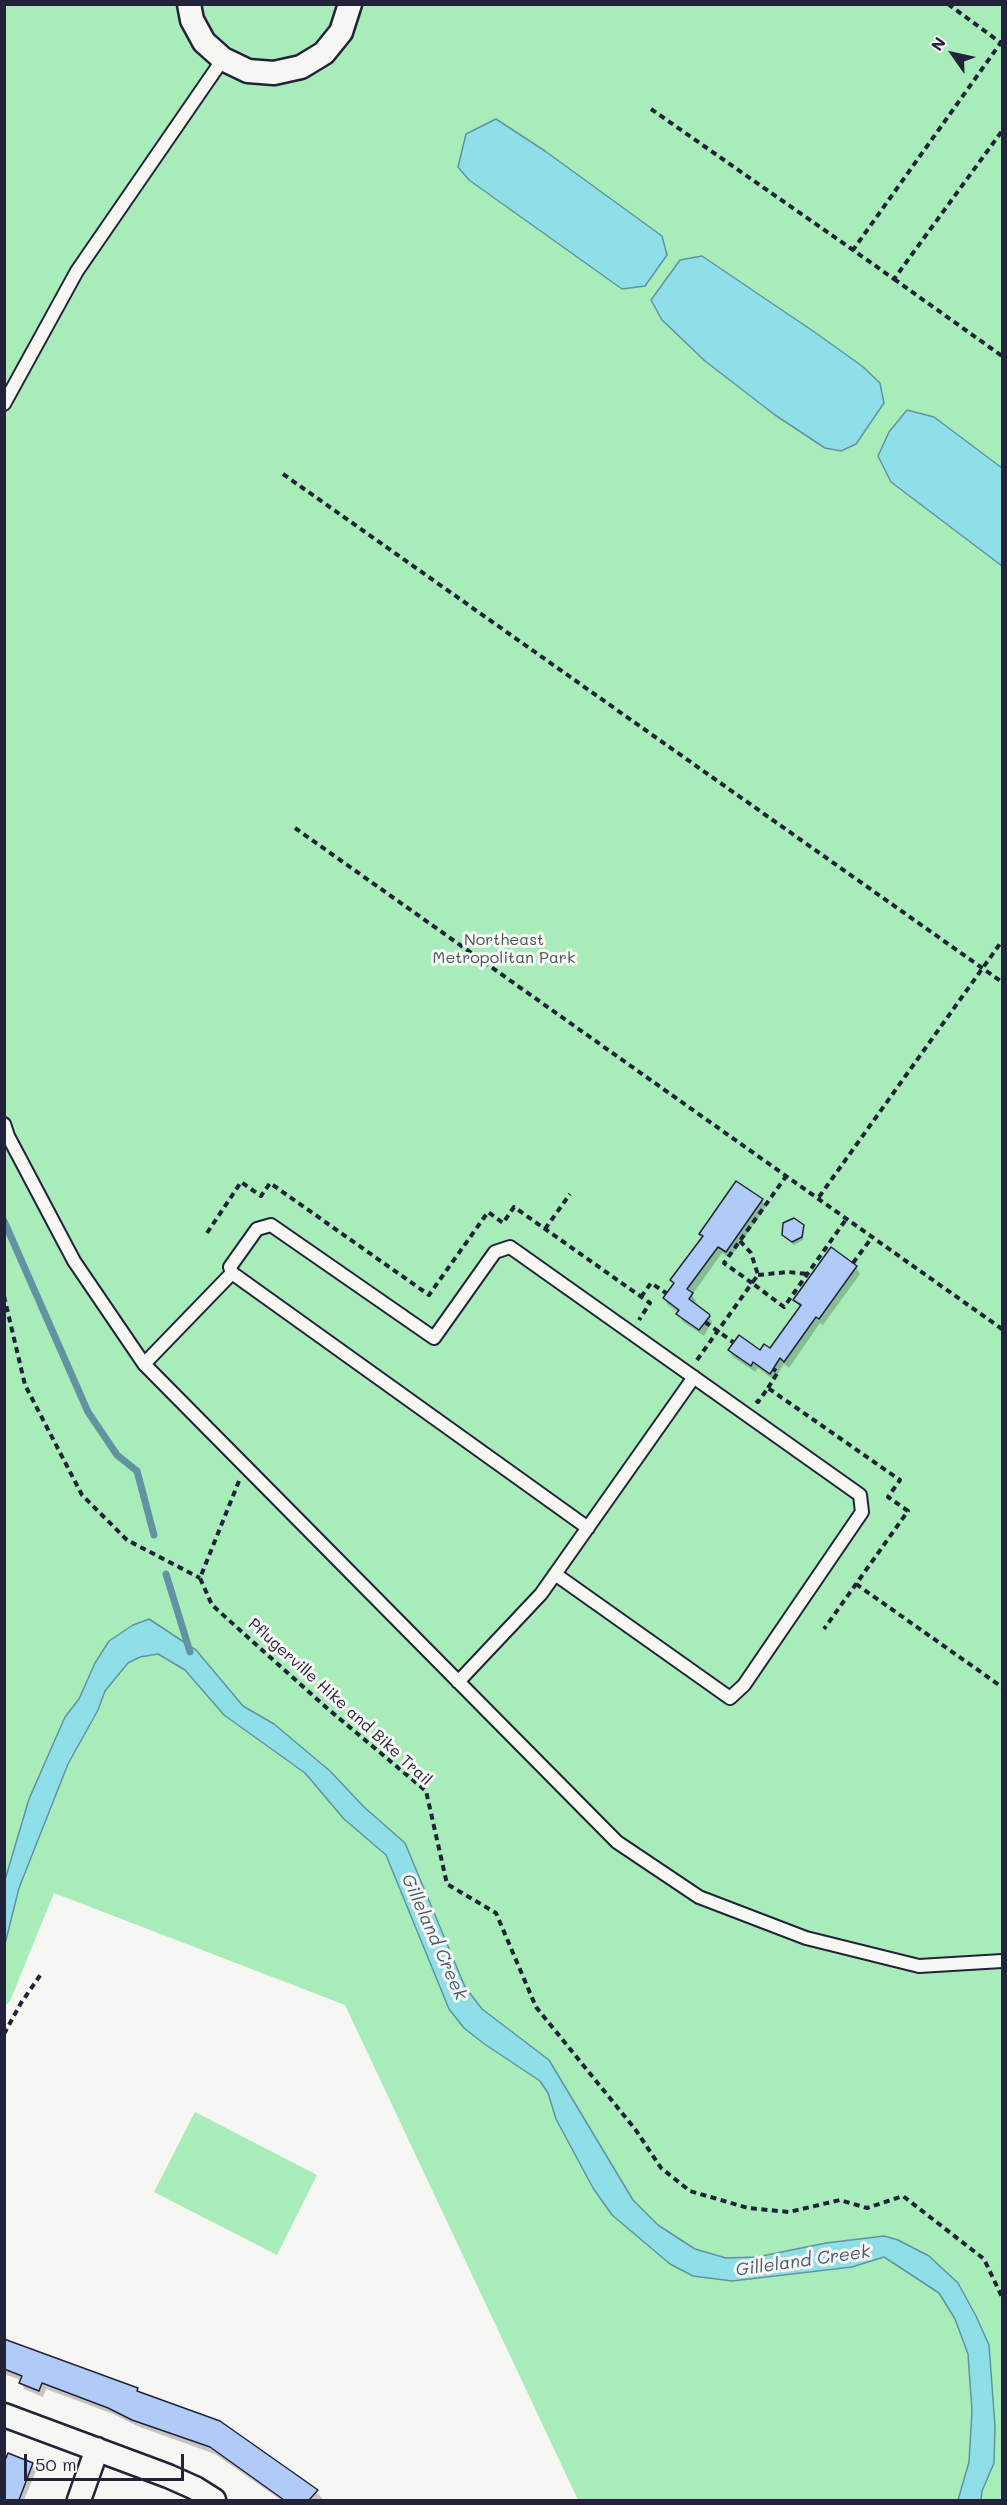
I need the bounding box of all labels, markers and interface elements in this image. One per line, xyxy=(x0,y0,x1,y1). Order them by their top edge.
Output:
north arrow xyxy=(923,24,983,84)
text: N xyxy=(926,33,950,55)
park label: Northeast Metropolitan Park xyxy=(433,930,575,968)
street label: Pflugerville Hike and Bike Trail xyxy=(244,1614,436,1790)
water label: Gilleland Creek xyxy=(397,1871,471,2003)
water label: Gilleland Creek xyxy=(734,2241,872,2281)
scale bar xyxy=(27,2442,188,2480)
text: 50 m xyxy=(35,2452,77,2476)

